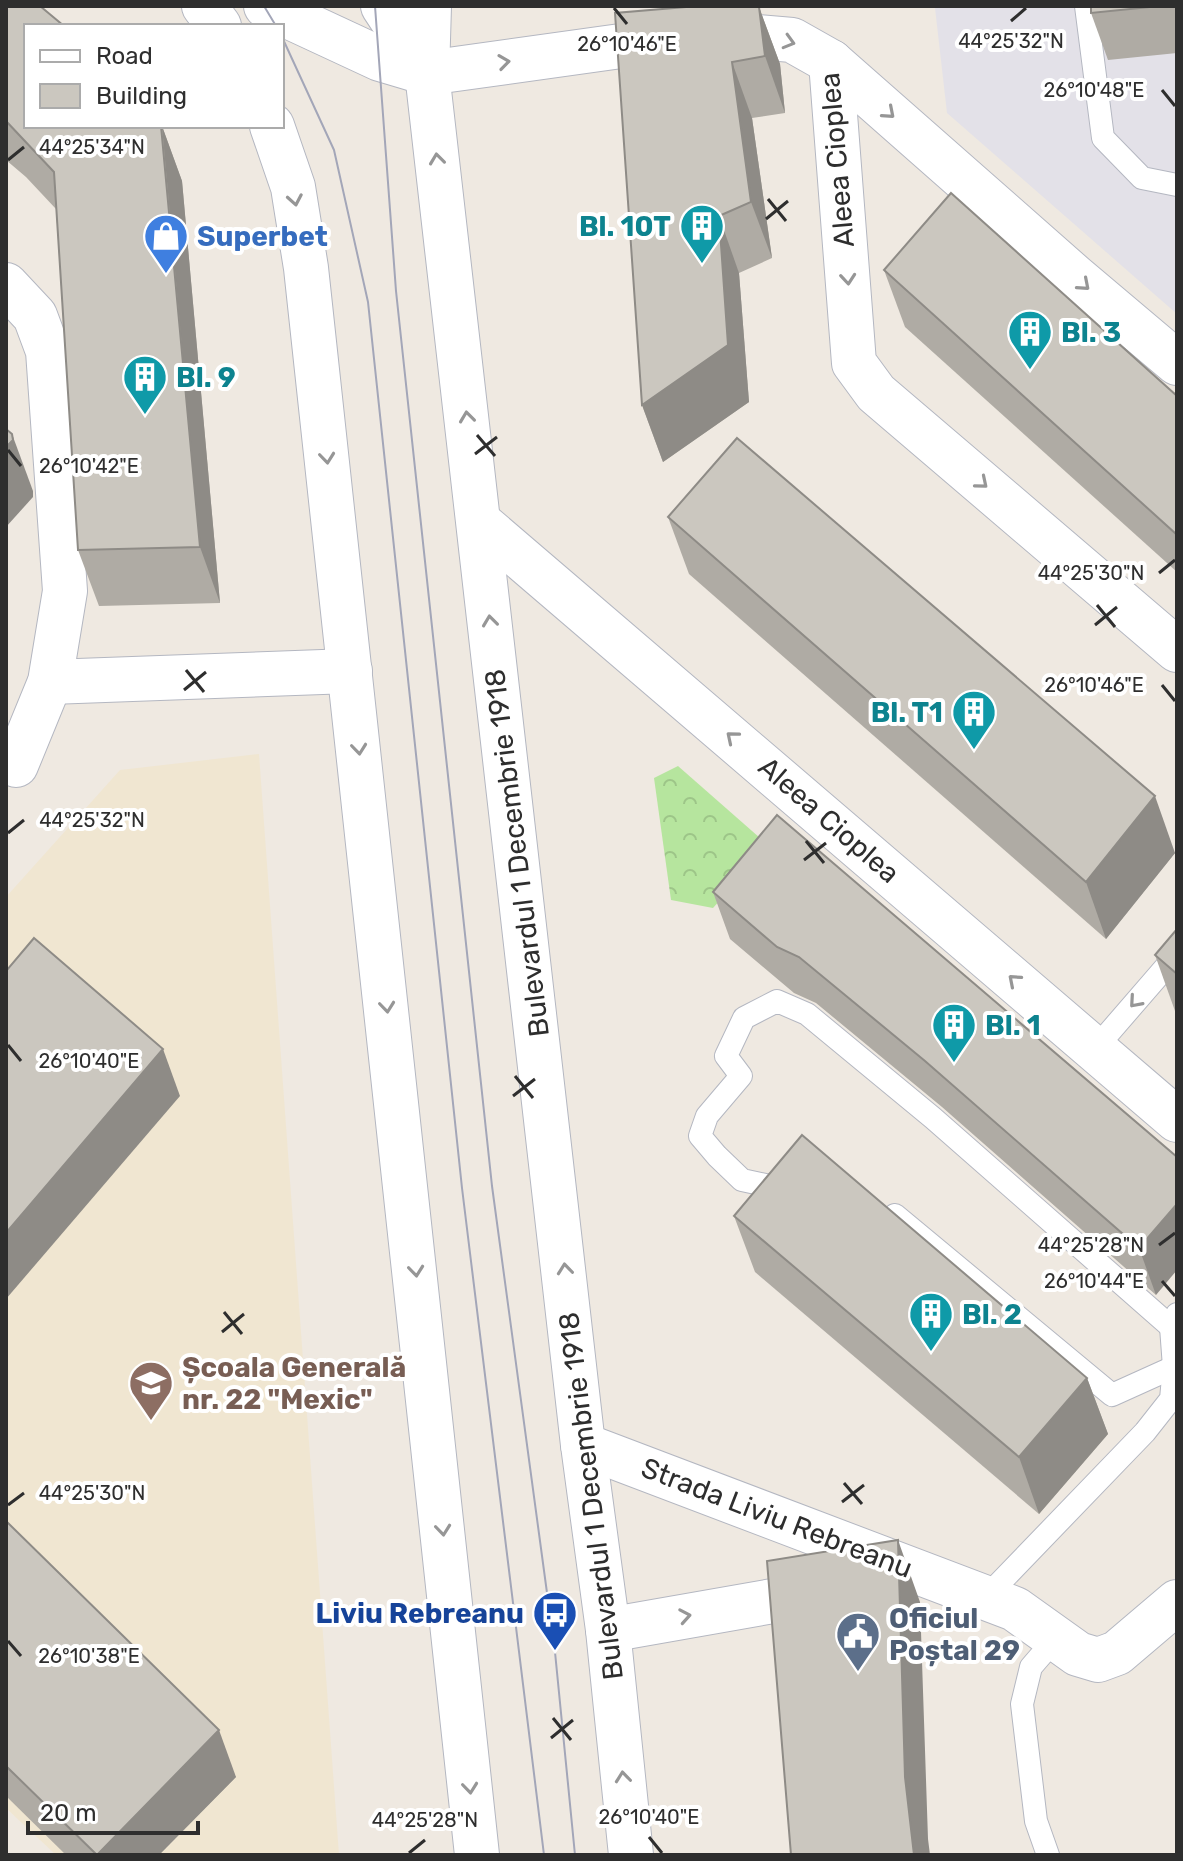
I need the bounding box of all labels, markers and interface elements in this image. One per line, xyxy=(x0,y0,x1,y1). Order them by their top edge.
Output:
legend xyxy=(24,24,284,128)
text: 44°25'32"N xyxy=(958,29,1064,53)
text: 26°10'46"E xyxy=(577,32,677,56)
one-way arrow xyxy=(782,33,796,49)
text: Road xyxy=(96,42,153,70)
one-way arrow xyxy=(498,54,511,71)
street label: Aleea Cioplea xyxy=(813,71,861,249)
text: 26°10'48"E xyxy=(1044,78,1144,102)
text: Building xyxy=(96,82,187,110)
one-way arrow xyxy=(880,104,895,118)
text: 44°25'34"N xyxy=(39,135,145,159)
one-way arrow xyxy=(429,152,446,165)
one-way arrow xyxy=(286,194,303,207)
building icon: Bl. 10T xyxy=(678,202,726,265)
place label: Bl. 10T xyxy=(579,210,671,243)
shop icon: Superbet xyxy=(142,212,190,275)
place label: Superbet xyxy=(197,220,328,253)
one-way arrow xyxy=(839,273,856,286)
one-way arrow xyxy=(1075,275,1090,290)
building icon: Bl. 3 xyxy=(1006,308,1054,371)
place label: Bl. 3 xyxy=(1061,316,1121,349)
building icon: Bl. 9 xyxy=(121,353,169,416)
place label: Bl. 9 xyxy=(176,361,236,394)
one-way arrow xyxy=(458,410,475,423)
one-way arrow xyxy=(318,452,335,465)
text: 26°10'42"E xyxy=(39,454,139,478)
one-way arrow xyxy=(972,473,987,488)
text: 44°25'30"N xyxy=(1038,561,1144,585)
one-way arrow xyxy=(482,614,499,627)
street label: Bulevardul 1 Decembrie 1918 xyxy=(478,667,556,1039)
text: 26°10'46"E xyxy=(1044,673,1144,697)
building icon: Bl. T1 xyxy=(950,688,998,751)
place label: Bl. T1 xyxy=(871,696,943,729)
one-way arrow xyxy=(727,732,742,747)
one-way arrow xyxy=(350,743,367,756)
street label: Aleea Cioplea xyxy=(752,750,906,890)
text: 44°25'32"N xyxy=(39,808,145,832)
one-way arrow xyxy=(1008,976,1023,990)
one-way arrow xyxy=(1131,992,1145,1007)
one-way arrow xyxy=(379,1001,396,1014)
building icon: Bl. 1 xyxy=(930,1001,978,1064)
place label: Bl. 1 xyxy=(985,1009,1041,1042)
text: 26°10'40"E xyxy=(39,1049,139,1073)
text: 44°25'28"N xyxy=(1038,1233,1144,1257)
one-way arrow xyxy=(556,1262,573,1275)
one-way arrow xyxy=(407,1265,424,1278)
text: 26°10'44"E xyxy=(1044,1269,1144,1293)
building icon: Bl. 2 xyxy=(907,1290,955,1353)
place label: Bl. 2 xyxy=(962,1298,1022,1331)
street label: Bulevardul 1 Decembrie 1918 xyxy=(552,1310,630,1682)
place label: Școala Generală nr. 22 "Mexic" xyxy=(182,1351,406,1416)
school or university icon: Școala Generală nr. 22 "Mexic" xyxy=(127,1359,175,1422)
street label: Strada Liviu Rebreanu xyxy=(637,1451,917,1585)
text: 44°25'30"N xyxy=(39,1481,145,1505)
one-way arrow xyxy=(435,1524,452,1537)
bus stop icon: Liviu Rebreanu xyxy=(531,1589,579,1652)
place label: Liviu Rebreanu xyxy=(316,1597,524,1630)
place label: Oficiul Poștal 29 xyxy=(889,1602,1020,1667)
one-way arrow xyxy=(678,1609,692,1626)
public building icon: Oficiul Poștal 29 xyxy=(834,1610,882,1673)
text: 26°10'38"E xyxy=(38,1644,140,1668)
one-way arrow xyxy=(615,1770,632,1783)
one-way arrow xyxy=(462,1782,479,1795)
scale bar xyxy=(28,1785,198,1835)
text: 20 m xyxy=(40,1799,97,1827)
text: 26°10'40"E xyxy=(599,1805,699,1829)
text: 44°25'28"N xyxy=(372,1808,478,1832)

